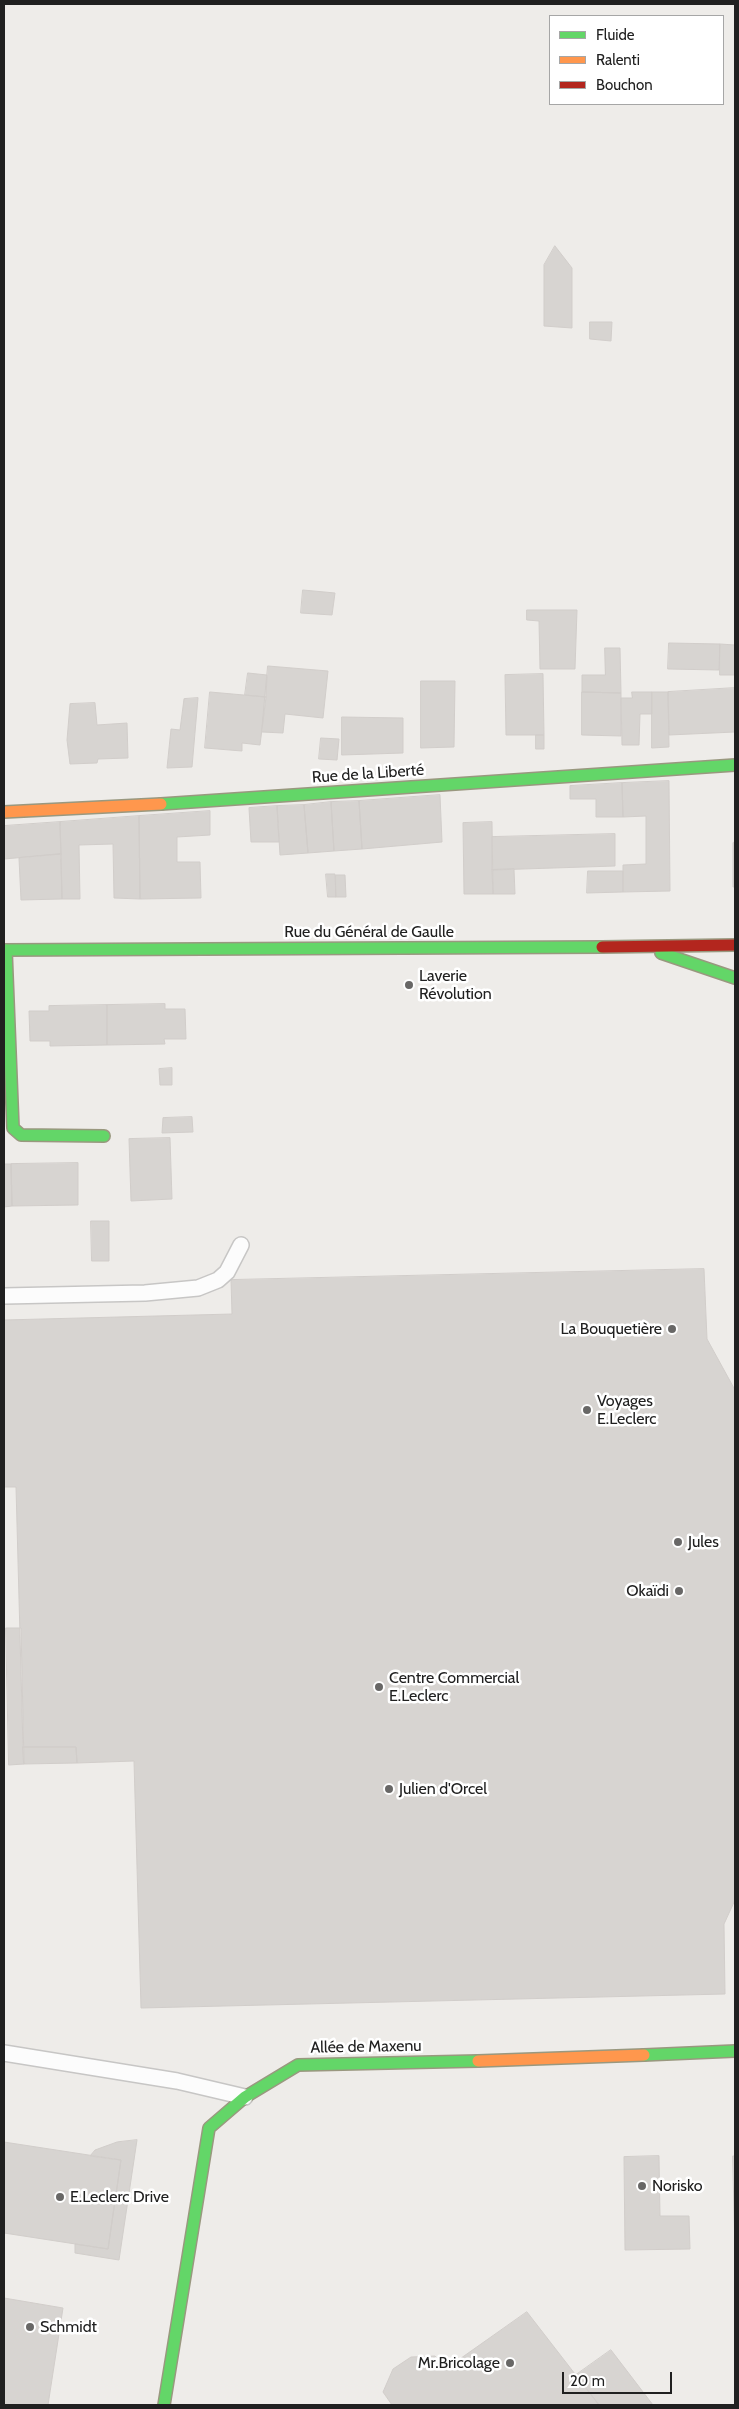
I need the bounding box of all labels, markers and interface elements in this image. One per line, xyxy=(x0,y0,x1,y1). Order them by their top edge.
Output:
legend xyxy=(549,15,724,105)
text: Fluide xyxy=(596,26,634,44)
text: Ralenti xyxy=(596,51,640,69)
text: Bouchon xyxy=(596,76,653,94)
street label: Rue de la Liberté xyxy=(311,761,425,787)
street label: Rue du Général de Gaulle xyxy=(284,922,454,942)
place label: Laverie Révolution xyxy=(419,966,492,1004)
marker: Laverie Révolution xyxy=(403,979,415,991)
place label: La Bouquetière xyxy=(560,1319,662,1339)
marker: La Bouquetière xyxy=(666,1323,678,1335)
place label: Voyages E.Leclerc xyxy=(597,1391,657,1429)
marker: Voyages E.Leclerc xyxy=(581,1404,593,1416)
place label: Jules xyxy=(688,1532,719,1552)
marker: Jules xyxy=(672,1536,684,1548)
place label: Okaïdi xyxy=(626,1581,669,1601)
marker: Okaïdi xyxy=(673,1585,685,1597)
place label: Centre Commercial E.Leclerc xyxy=(389,1668,519,1706)
marker: Centre Commercial E.Leclerc xyxy=(373,1681,385,1693)
place label: Julien d'Orcel xyxy=(399,1779,487,1799)
marker: Julien d'Orcel xyxy=(383,1783,395,1795)
street label: Allée de Maxenu xyxy=(310,2036,422,2058)
place label: Norisko xyxy=(652,2176,703,2196)
marker: Norisko xyxy=(636,2180,648,2192)
place label: E.Leclerc Drive xyxy=(70,2187,169,2207)
marker: E.Leclerc Drive xyxy=(54,2191,66,2203)
place label: Schmidt xyxy=(40,2317,97,2337)
marker: Schmidt xyxy=(24,2321,36,2333)
place label: Mr.Bricolage xyxy=(418,2353,500,2373)
marker: Mr.Bricolage xyxy=(504,2357,516,2369)
scale bar xyxy=(564,2362,674,2394)
text: 20 m xyxy=(570,2372,605,2390)

